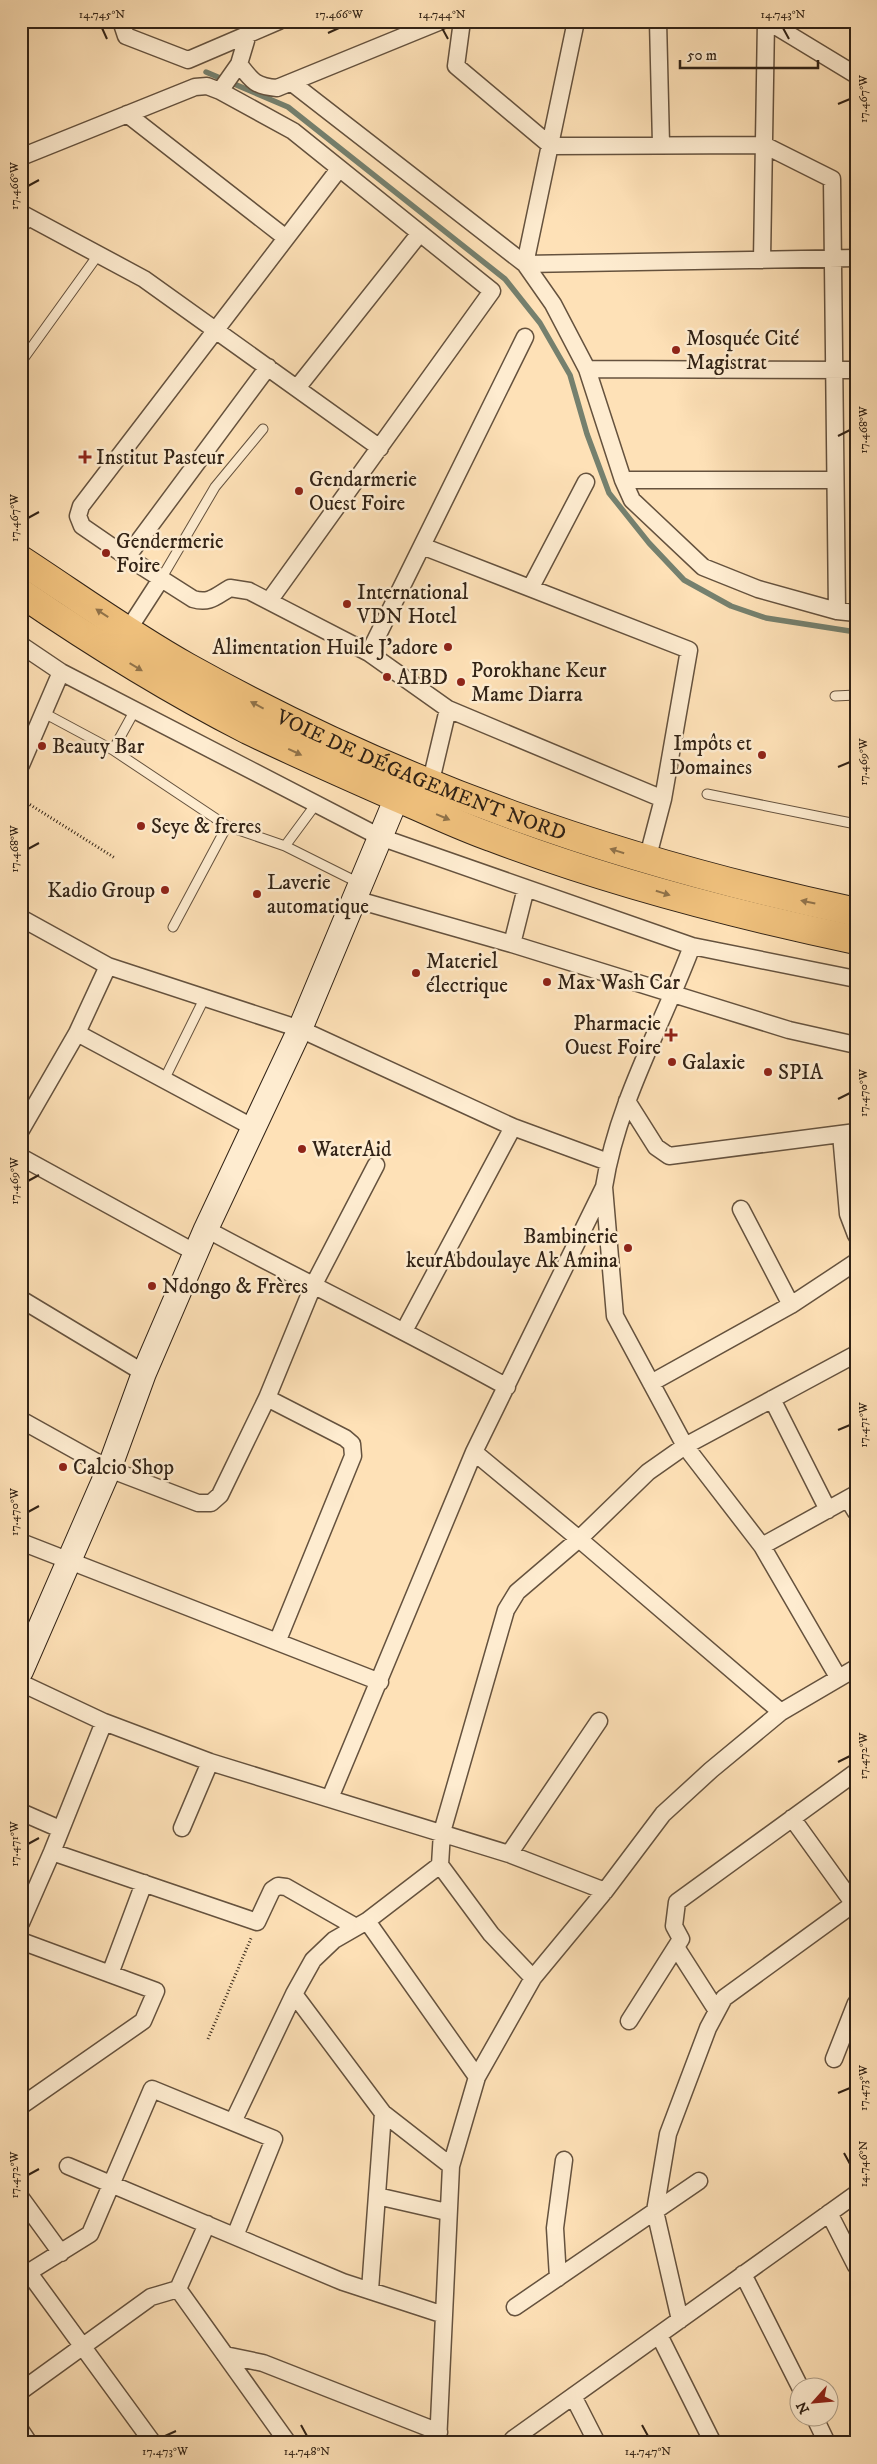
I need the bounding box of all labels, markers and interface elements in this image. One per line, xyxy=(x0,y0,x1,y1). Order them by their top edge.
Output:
text: 14.745°N xyxy=(79,7,125,22)
text: 17.466°W xyxy=(315,7,364,22)
text: 14.744°N xyxy=(418,7,466,22)
text: 14.743°N xyxy=(761,7,806,22)
scale bar xyxy=(680,38,817,70)
text: 50 m xyxy=(687,46,717,65)
text: 17.467°W xyxy=(856,74,871,123)
text: 17.466°W xyxy=(7,161,22,210)
place label: Mosquée Cité Magistrat xyxy=(686,326,799,376)
marker: Mosquée Cité Magistrat xyxy=(670,344,682,356)
text: 17.468°W xyxy=(856,405,871,454)
place label: Institut Pasteur xyxy=(96,445,224,471)
marker: Institut Pasteur xyxy=(78,450,92,464)
place label: Gendarmerie Ouest Foire xyxy=(309,467,417,517)
marker: Gendarmerie Ouest Foire xyxy=(293,485,305,497)
text: 17.467°W xyxy=(7,493,22,542)
place label: Gendermerie Foire xyxy=(116,529,224,579)
marker: Gendermerie Foire xyxy=(100,547,112,559)
place label: International VDN Hotel xyxy=(356,580,469,630)
marker: International VDN Hotel xyxy=(341,598,353,610)
one-way arrow xyxy=(95,608,109,618)
place label: Alimentation Huile J'adore xyxy=(212,635,438,661)
marker: Alimentation Huile J'adore xyxy=(442,641,454,653)
place label: Porokhane Keur Mame Diarra xyxy=(471,658,607,708)
one-way arrow xyxy=(129,662,142,671)
place label: AIBD xyxy=(397,665,448,691)
marker: AIBD xyxy=(381,671,393,683)
marker: Porokhane Keur Mame Diarra xyxy=(455,676,467,688)
one-way arrow xyxy=(250,700,263,709)
street label: VOIE DE DÉGAGEMENT NORD xyxy=(271,704,569,847)
place label: Impôts et Domaines xyxy=(669,731,752,781)
place label: Beauty Bar xyxy=(52,734,144,760)
text: 17.469°W xyxy=(856,737,871,786)
marker: Beauty Bar xyxy=(36,740,48,752)
one-way arrow xyxy=(288,748,302,756)
marker: Impôts et Domaines xyxy=(756,749,768,761)
one-way arrow xyxy=(436,813,451,821)
place label: Seye & freres xyxy=(151,814,261,840)
marker: Seye & freres xyxy=(135,820,147,832)
text: 17.468°W xyxy=(7,824,22,873)
one-way arrow xyxy=(610,847,625,854)
place label: Laverie automatique xyxy=(267,870,369,920)
place label: Kadio Group xyxy=(47,878,155,904)
marker: Kadio Group xyxy=(159,884,171,896)
marker: Laverie automatique xyxy=(251,888,263,900)
one-way arrow xyxy=(655,890,670,898)
one-way arrow xyxy=(801,898,816,906)
place label: Materiel électrique xyxy=(426,949,508,999)
marker: Materiel électrique xyxy=(410,967,422,979)
place label: Max Wash Car xyxy=(557,970,680,996)
marker: Max Wash Car xyxy=(541,976,553,988)
place label: Pharmacie Ouest Foire xyxy=(565,1011,661,1061)
marker: Pharmacie Ouest Foire xyxy=(665,1029,677,1041)
place label: Galaxie xyxy=(682,1050,746,1076)
marker: Galaxie xyxy=(666,1056,678,1068)
place label: SPIA xyxy=(778,1060,824,1086)
marker: SPIA xyxy=(762,1066,774,1078)
text: 17.470°W xyxy=(856,1068,871,1117)
place label: WaterAid xyxy=(311,1137,392,1163)
marker: WaterAid xyxy=(296,1143,308,1155)
text: 17.469°W xyxy=(7,1156,22,1205)
place label: Bambinerie keurAbdoulaye Ak Amina xyxy=(406,1224,618,1274)
marker: Bambinerie keurAbdoulaye Ak Amina xyxy=(622,1242,634,1254)
place label: Ndongo & Frères xyxy=(162,1274,308,1300)
marker: Ndongo & Frères xyxy=(146,1280,158,1292)
text: 17.471°W xyxy=(856,1401,871,1448)
place label: Calcio Shop xyxy=(73,1455,174,1481)
marker: Calcio Shop xyxy=(57,1461,69,1473)
text: 17.470°W xyxy=(7,1487,22,1536)
text: 17.472°W xyxy=(856,1731,871,1780)
text: 17.471°W xyxy=(7,1820,22,1867)
text: 17.473°W xyxy=(856,2064,871,2111)
text: 14.746°N xyxy=(856,2141,871,2187)
text: 17.472°W xyxy=(7,2150,22,2199)
north arrow xyxy=(790,2376,840,2426)
text: N xyxy=(792,2398,814,2417)
text: 17.473°W xyxy=(142,2444,189,2459)
text: 14.748°N xyxy=(284,2444,330,2459)
text: 14.747°N xyxy=(625,2444,671,2459)

